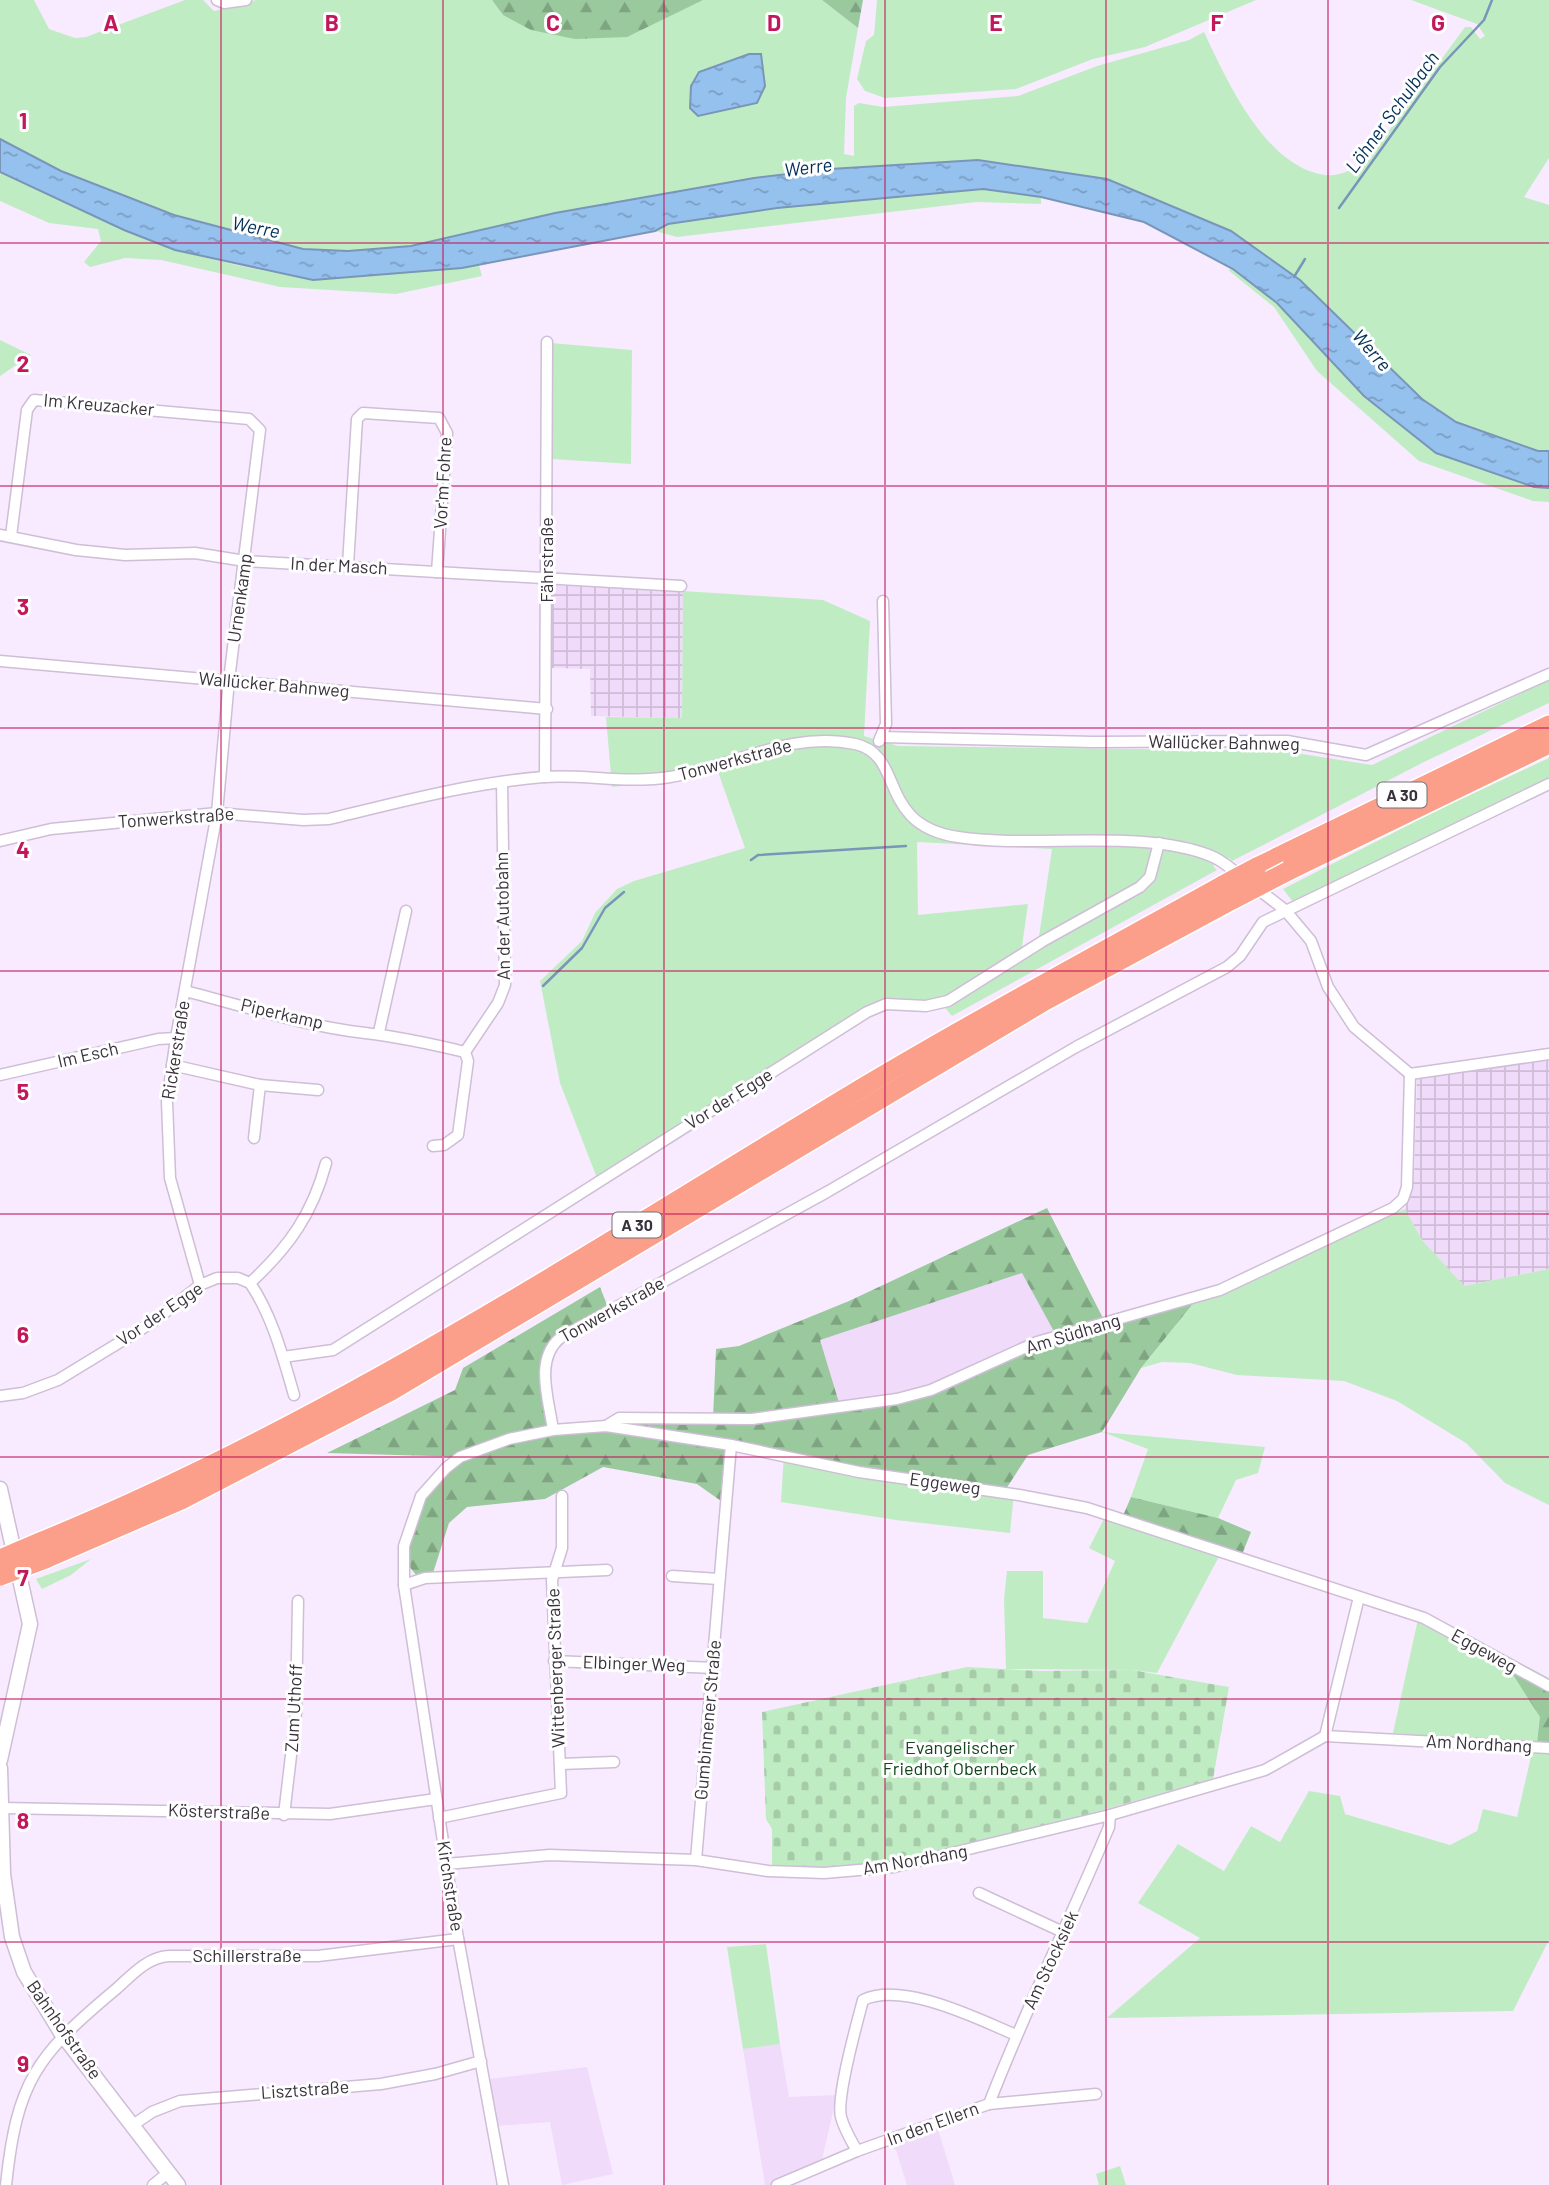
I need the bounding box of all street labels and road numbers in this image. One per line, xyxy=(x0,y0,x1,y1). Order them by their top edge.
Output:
street label: Im Kreuzacker xyxy=(43,388,156,420)
street label: Vor'm Fohre xyxy=(429,436,455,530)
street label: Fährstraße xyxy=(535,517,557,603)
street label: In der Masch xyxy=(290,551,388,579)
street label: Urnenkamp xyxy=(222,552,256,644)
street label: Wallücker Bahnweg xyxy=(198,666,350,702)
street label: Wallücker Bahnweg xyxy=(1148,730,1300,754)
street label: Tonwerkstraße xyxy=(676,733,794,785)
road number: A 30 xyxy=(1378,782,1426,808)
street label: Tonwerkstraße xyxy=(117,802,235,832)
street label: An der Autobahn xyxy=(490,851,514,981)
street label: Piperkamp xyxy=(239,993,326,1033)
street label: Rickerstraße xyxy=(156,999,194,1101)
street label: Im Esch xyxy=(55,1036,120,1072)
street label: Vor der Egge xyxy=(681,1063,776,1134)
road number: A 30 xyxy=(612,1212,662,1238)
street label: Tonwerkstraße xyxy=(555,1271,668,1347)
street label: Vor der Egge xyxy=(112,1276,207,1350)
street label: Am Südhang xyxy=(1023,1308,1123,1358)
street label: Eggeweg xyxy=(908,1467,982,1499)
street label: Wittenberger Straße xyxy=(541,1588,569,1748)
street label: Eggeweg xyxy=(1448,1623,1521,1677)
street label: Gumbinnener Straße xyxy=(689,1639,725,1801)
street label: Elbinger Weg xyxy=(582,1650,686,1676)
street label: Zum Uthoff xyxy=(280,1663,306,1753)
street label: Am Nordhang xyxy=(1426,1729,1533,1757)
street label: Kösterstraße xyxy=(168,1798,270,1824)
street label: Kirchstraße xyxy=(433,1839,469,1933)
street label: Am Nordhang xyxy=(861,1839,969,1879)
street label: Am Stocksiek xyxy=(1018,1907,1083,2012)
street label: Schillerstraße xyxy=(192,1944,302,1966)
street label: Bahnhofstraße xyxy=(23,1976,107,2083)
street label: Lisztstraße xyxy=(260,2075,350,2103)
street label: In den Ellern xyxy=(884,2096,981,2150)

